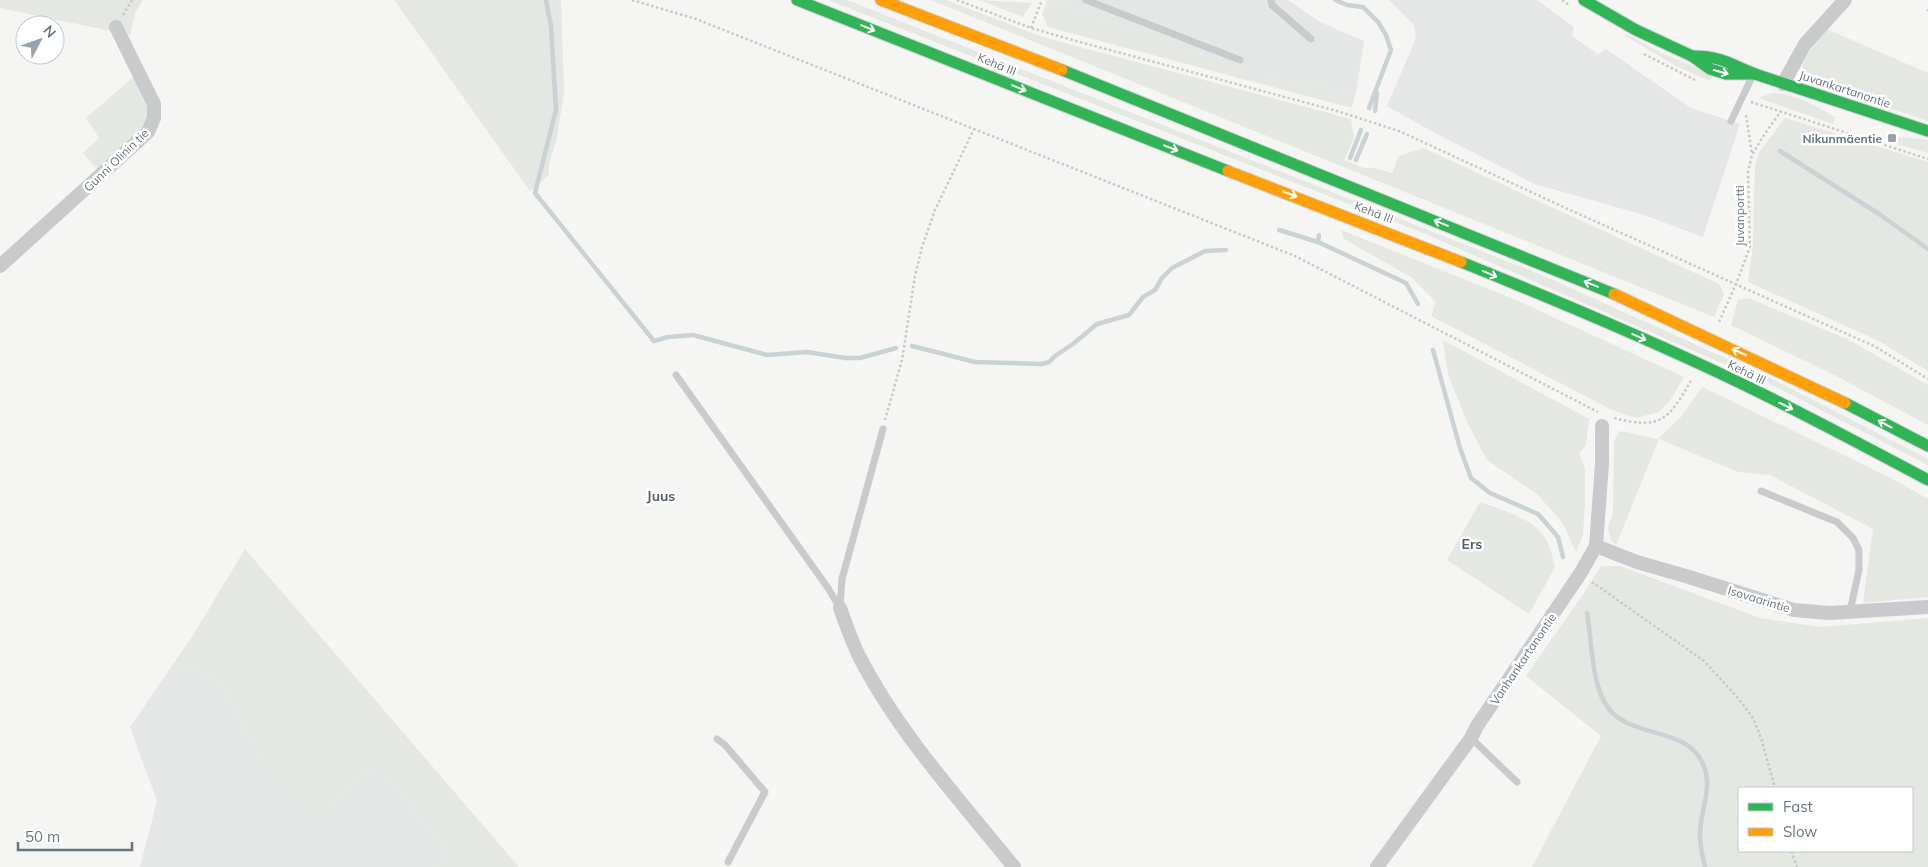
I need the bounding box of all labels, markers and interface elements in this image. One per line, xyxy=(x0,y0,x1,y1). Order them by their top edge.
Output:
north arrow xyxy=(15,15,65,65)
text: N xyxy=(40,22,60,41)
one-way arrow xyxy=(860,24,875,33)
street label: Kehä III xyxy=(975,49,1019,79)
street label: Juvankartanontie xyxy=(1797,67,1893,111)
one-way arrow xyxy=(1712,68,1728,77)
one-way arrow xyxy=(1011,84,1026,93)
street label: Gunni Olinin tie xyxy=(80,125,152,195)
place label: Nikunmäentie xyxy=(1802,131,1882,146)
marker: Nikunmäentie xyxy=(1886,132,1898,144)
one-way arrow xyxy=(1162,144,1178,153)
street label: Juvanportti xyxy=(1732,185,1747,247)
one-way arrow xyxy=(1282,190,1297,199)
street label: Kehä III xyxy=(1352,198,1396,226)
one-way arrow xyxy=(1434,218,1449,227)
one-way arrow xyxy=(1482,270,1497,279)
one-way arrow xyxy=(1584,279,1600,288)
one-way arrow xyxy=(1631,333,1646,343)
one-way arrow xyxy=(1732,347,1747,357)
street label: Kehä III xyxy=(1725,356,1769,388)
one-way arrow xyxy=(1778,402,1793,411)
one-way arrow xyxy=(1878,419,1893,428)
district label: Juus xyxy=(647,487,675,505)
district label: Ers xyxy=(1462,535,1482,553)
street label: Isovaarintie xyxy=(1726,582,1792,616)
street label: Vanhankartanontie xyxy=(1487,610,1559,708)
legend xyxy=(1738,787,1913,852)
text: Fast xyxy=(1783,797,1813,816)
scale bar xyxy=(18,820,131,852)
text: Slow xyxy=(1783,822,1817,841)
text: 50 m xyxy=(25,827,60,846)

